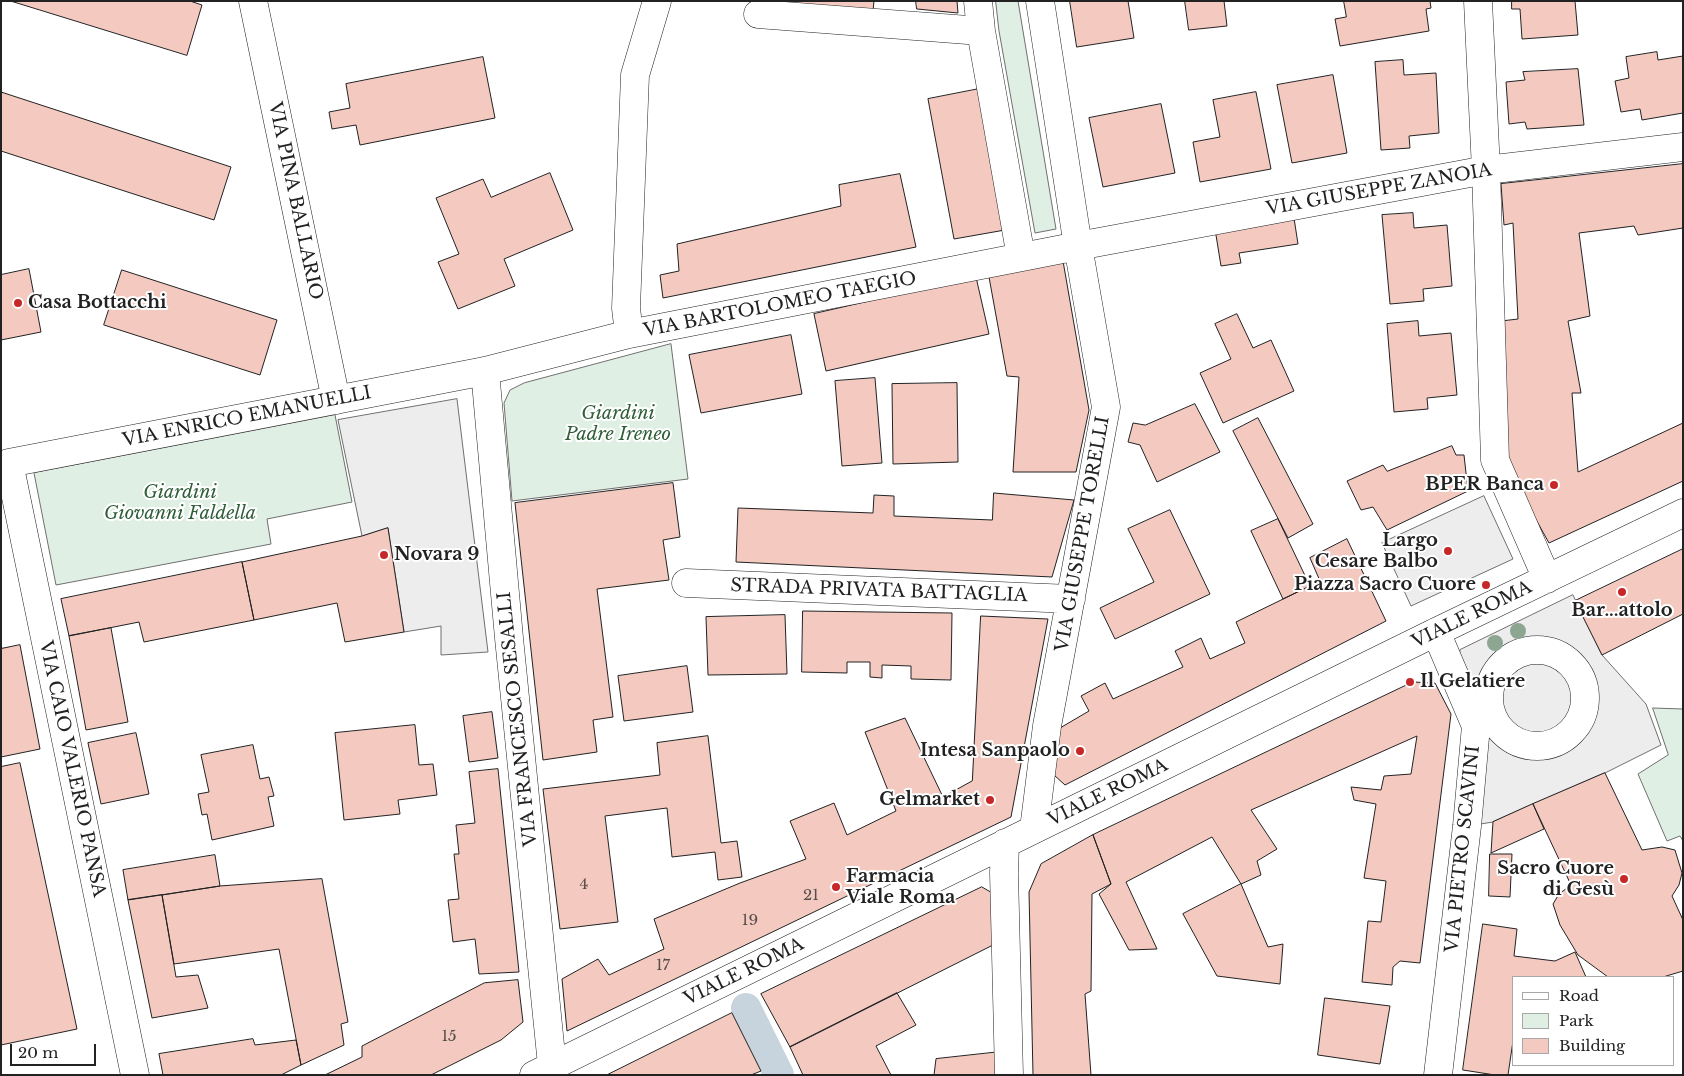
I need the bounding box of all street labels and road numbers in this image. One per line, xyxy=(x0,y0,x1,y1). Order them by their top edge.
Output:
street label: VIA PINA BALLARIO xyxy=(263,100,327,302)
street label: VIA GIUSEPPE ZANOIA xyxy=(1264,160,1494,220)
street label: VIA BARTOLOMEO TAEGIO xyxy=(642,268,918,342)
street label: VIA ENRICO EMANUELLI xyxy=(121,382,373,452)
street label: VIA GIUSEPPE TORELLI xyxy=(1052,415,1114,653)
street label: STRADA PRIVATA BATTAGLIA xyxy=(730,575,1028,607)
street label: VIALE ROMA xyxy=(1408,577,1536,653)
street label: VIA FRANCESCO SESALLI xyxy=(494,591,542,847)
street label: VIA CAIO VALERIO PANSA xyxy=(34,639,110,899)
street label: VIA PIETRO SCAVINI xyxy=(1441,744,1485,954)
street label: VIALE ROMA xyxy=(1044,755,1172,831)
street label: VIALE ROMA xyxy=(680,934,808,1010)

